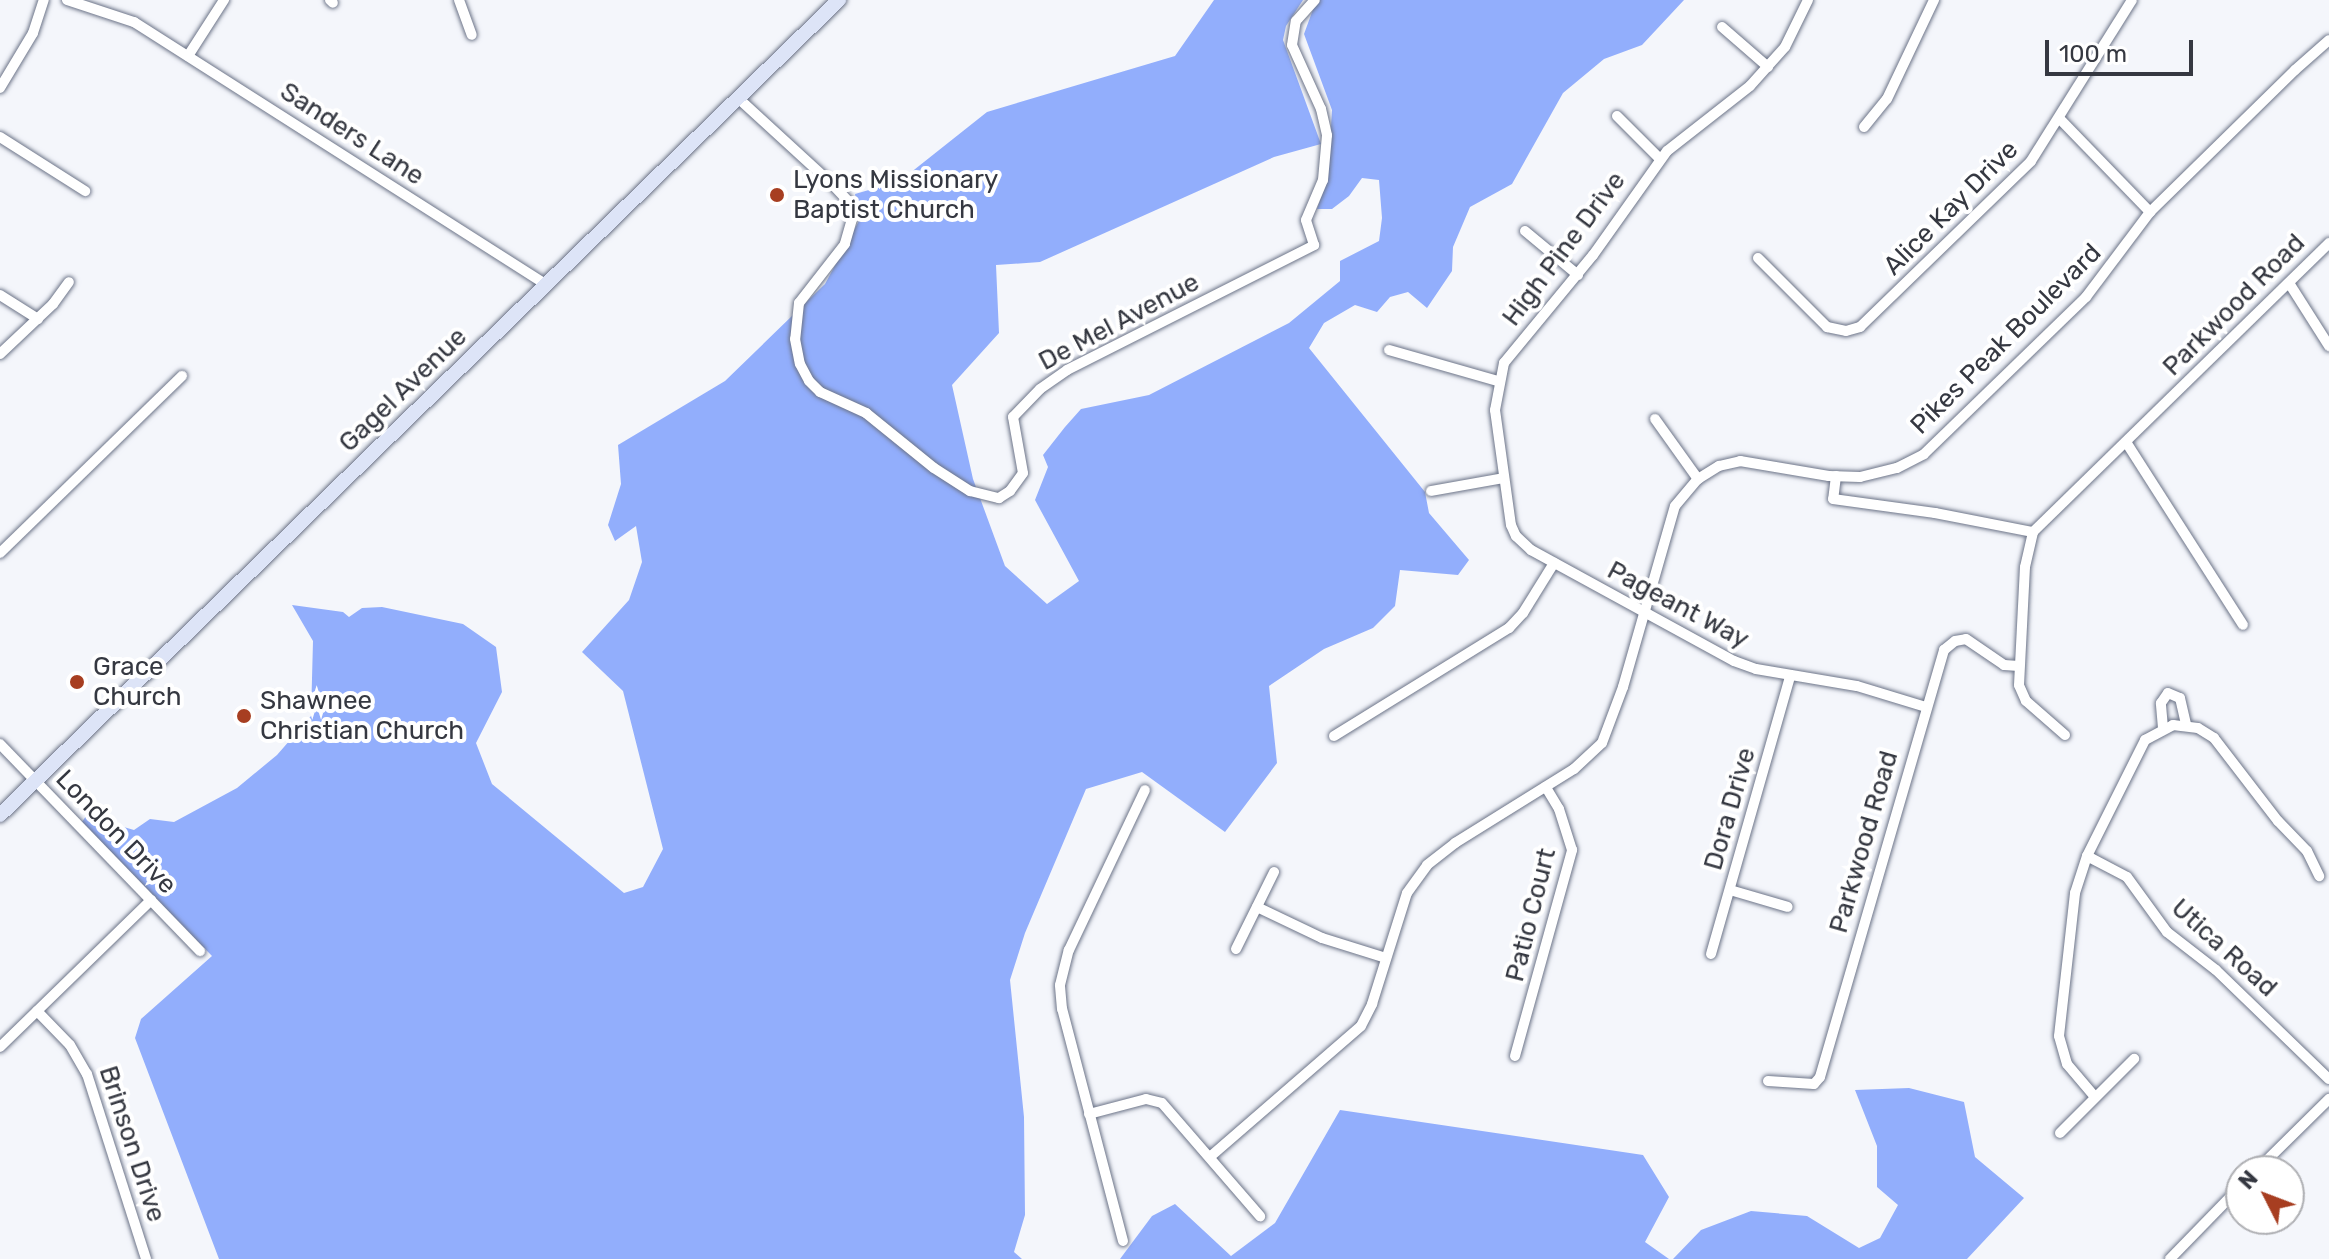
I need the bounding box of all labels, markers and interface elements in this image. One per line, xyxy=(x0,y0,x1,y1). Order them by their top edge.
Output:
scale bar xyxy=(2049,24,2197,74)
text: 100 m xyxy=(2059,40,2127,68)
street label: Sanders Lane xyxy=(274,76,430,192)
street label: Alice Kay Drive xyxy=(1877,134,2025,282)
place label: Lyons Missionary Baptist Church xyxy=(793,164,998,226)
street label: High Pine Drive xyxy=(1496,166,1632,332)
marker: Lyons Missionary Baptist Church xyxy=(768,186,786,204)
street label: Parkwood Road xyxy=(2157,228,2311,382)
street label: Pikes Peak Boulevard xyxy=(1904,237,2108,441)
street label: De Mel Avenue xyxy=(1033,266,1205,378)
street label: Gagel Avenue xyxy=(332,321,474,459)
street label: Pageant Way xyxy=(1602,555,1754,655)
place label: Grace Church xyxy=(93,651,182,712)
marker: Grace Church xyxy=(68,673,86,691)
place label: Shawnee Christian Church xyxy=(260,685,464,746)
marker: Shawnee Christian Church xyxy=(235,707,253,725)
street label: Dora Drive xyxy=(1698,744,1762,874)
street label: Parkwood Road xyxy=(1823,747,1905,937)
street label: London Drive xyxy=(49,764,183,900)
street label: Patio Court xyxy=(1499,845,1563,985)
street label: Utica Road xyxy=(2165,892,2283,1004)
street label: Brinson Drive xyxy=(92,1062,172,1226)
north arrow xyxy=(2225,1155,2305,1235)
text: N xyxy=(2233,1165,2264,1195)

